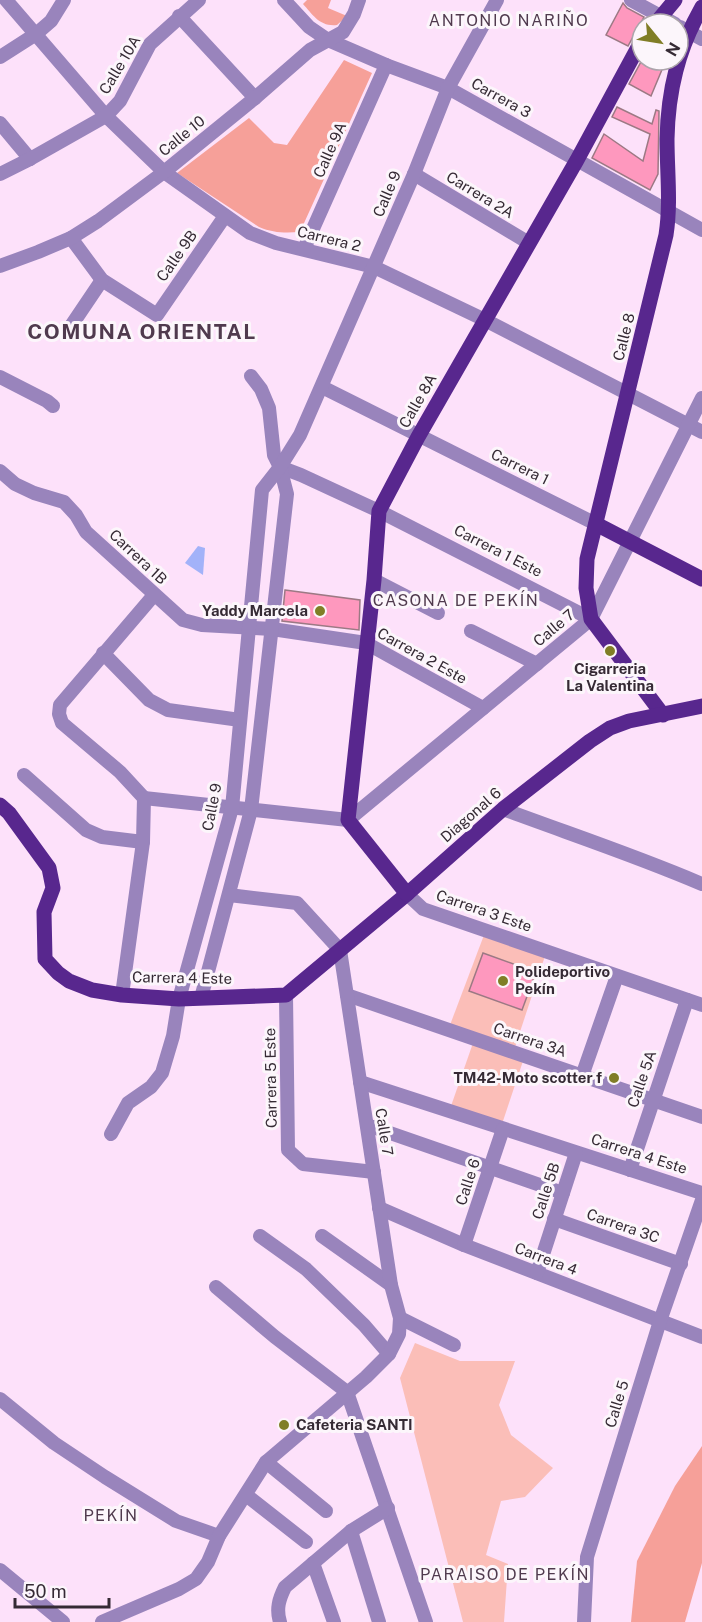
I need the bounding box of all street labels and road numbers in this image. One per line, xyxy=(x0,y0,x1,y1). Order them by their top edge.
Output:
street label: Calle 10A xyxy=(96,32,144,97)
street label: Carrera 3 xyxy=(468,74,534,121)
street label: Calle 10 xyxy=(155,112,208,159)
street label: Calle 9A xyxy=(310,119,349,180)
street label: Calle 9 xyxy=(369,168,404,219)
street label: Carrera 2A xyxy=(443,168,517,222)
street label: Carrera 2 xyxy=(295,222,363,255)
street label: Calle 9B xyxy=(153,227,200,285)
street label: Calle 8 xyxy=(609,311,638,363)
street label: Calle 8A xyxy=(395,370,440,431)
street label: Carrera 1 xyxy=(489,445,552,488)
street label: Carrera 1 Este xyxy=(451,521,545,580)
street label: Carrera 1B xyxy=(106,526,171,588)
street label: Calle 7 xyxy=(530,606,578,650)
street label: Carrera 2 Este xyxy=(375,624,470,687)
street label: Calle 9 xyxy=(199,782,224,832)
street label: Diagonal 6 xyxy=(437,784,504,845)
street label: Carrera 3 Este xyxy=(434,886,534,935)
street label: Carrera 4 Este xyxy=(132,968,232,987)
street label: Carrera 3A xyxy=(491,1019,569,1060)
street label: Carrera 5 Este xyxy=(261,1028,280,1128)
street label: Calle 5A xyxy=(624,1048,659,1110)
street label: Calle 7 xyxy=(372,1107,397,1157)
street label: Carrera 4 Este xyxy=(589,1130,689,1177)
street label: Calle 6 xyxy=(452,1156,483,1207)
street label: Calle 5B xyxy=(528,1160,563,1221)
street label: Carrera 3C xyxy=(584,1205,662,1246)
street label: Carrera 4 xyxy=(513,1239,580,1278)
street label: Calle 5 xyxy=(601,1378,632,1430)

